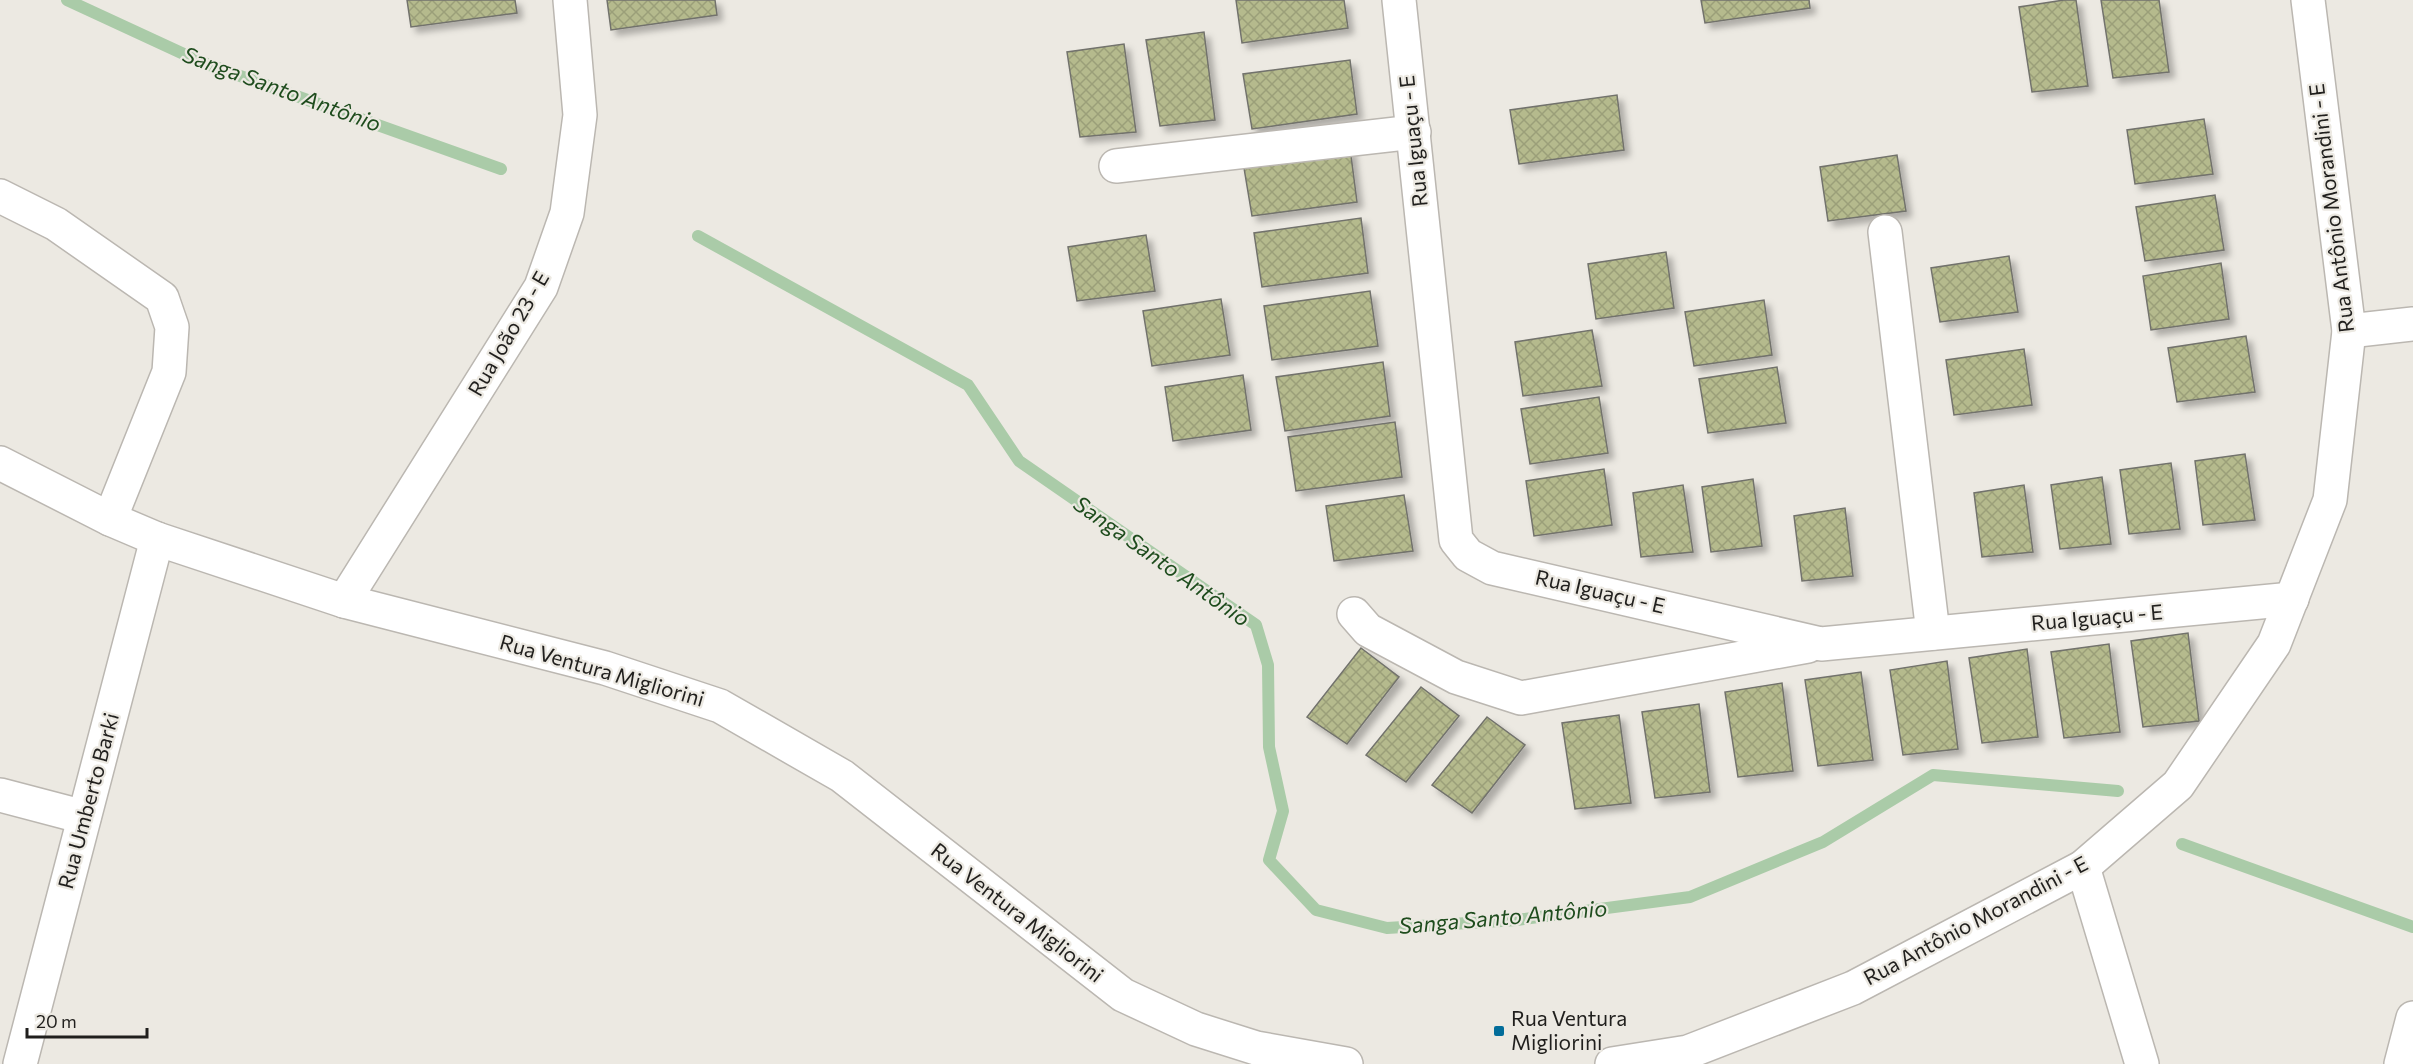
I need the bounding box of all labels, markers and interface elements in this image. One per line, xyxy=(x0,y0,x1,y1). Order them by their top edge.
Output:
water label: Sanga Santo Antônio xyxy=(179,40,385,137)
street label: Rua Iguaçu - E xyxy=(1393,74,1432,208)
street label: Rua Antônio Morandini - E xyxy=(2303,82,2358,334)
street label: Rua João 23 - E xyxy=(462,266,553,400)
water label: Sanga Santo Antônio xyxy=(1069,490,1256,632)
street label: Rua Iguaçu - E xyxy=(1533,563,1668,618)
street label: Rua Iguaçu - E xyxy=(2030,598,2164,635)
street label: Rua Ventura Migliorini xyxy=(497,628,708,711)
street label: Rua Umberto Barki xyxy=(52,710,123,891)
street label: Rua Ventura Migliorini xyxy=(927,837,1109,987)
street label: Rua Antônio Morandini - E xyxy=(1859,850,2092,989)
water label: Sanga Santo Antônio xyxy=(1398,894,1608,939)
scale bar xyxy=(27,1001,147,1039)
place label: Rua Ventura Migliorini xyxy=(1511,1005,1627,1054)
text: 20 m xyxy=(36,1010,77,1032)
marker: Rua Ventura Migliorini xyxy=(1492,1024,1506,1038)

